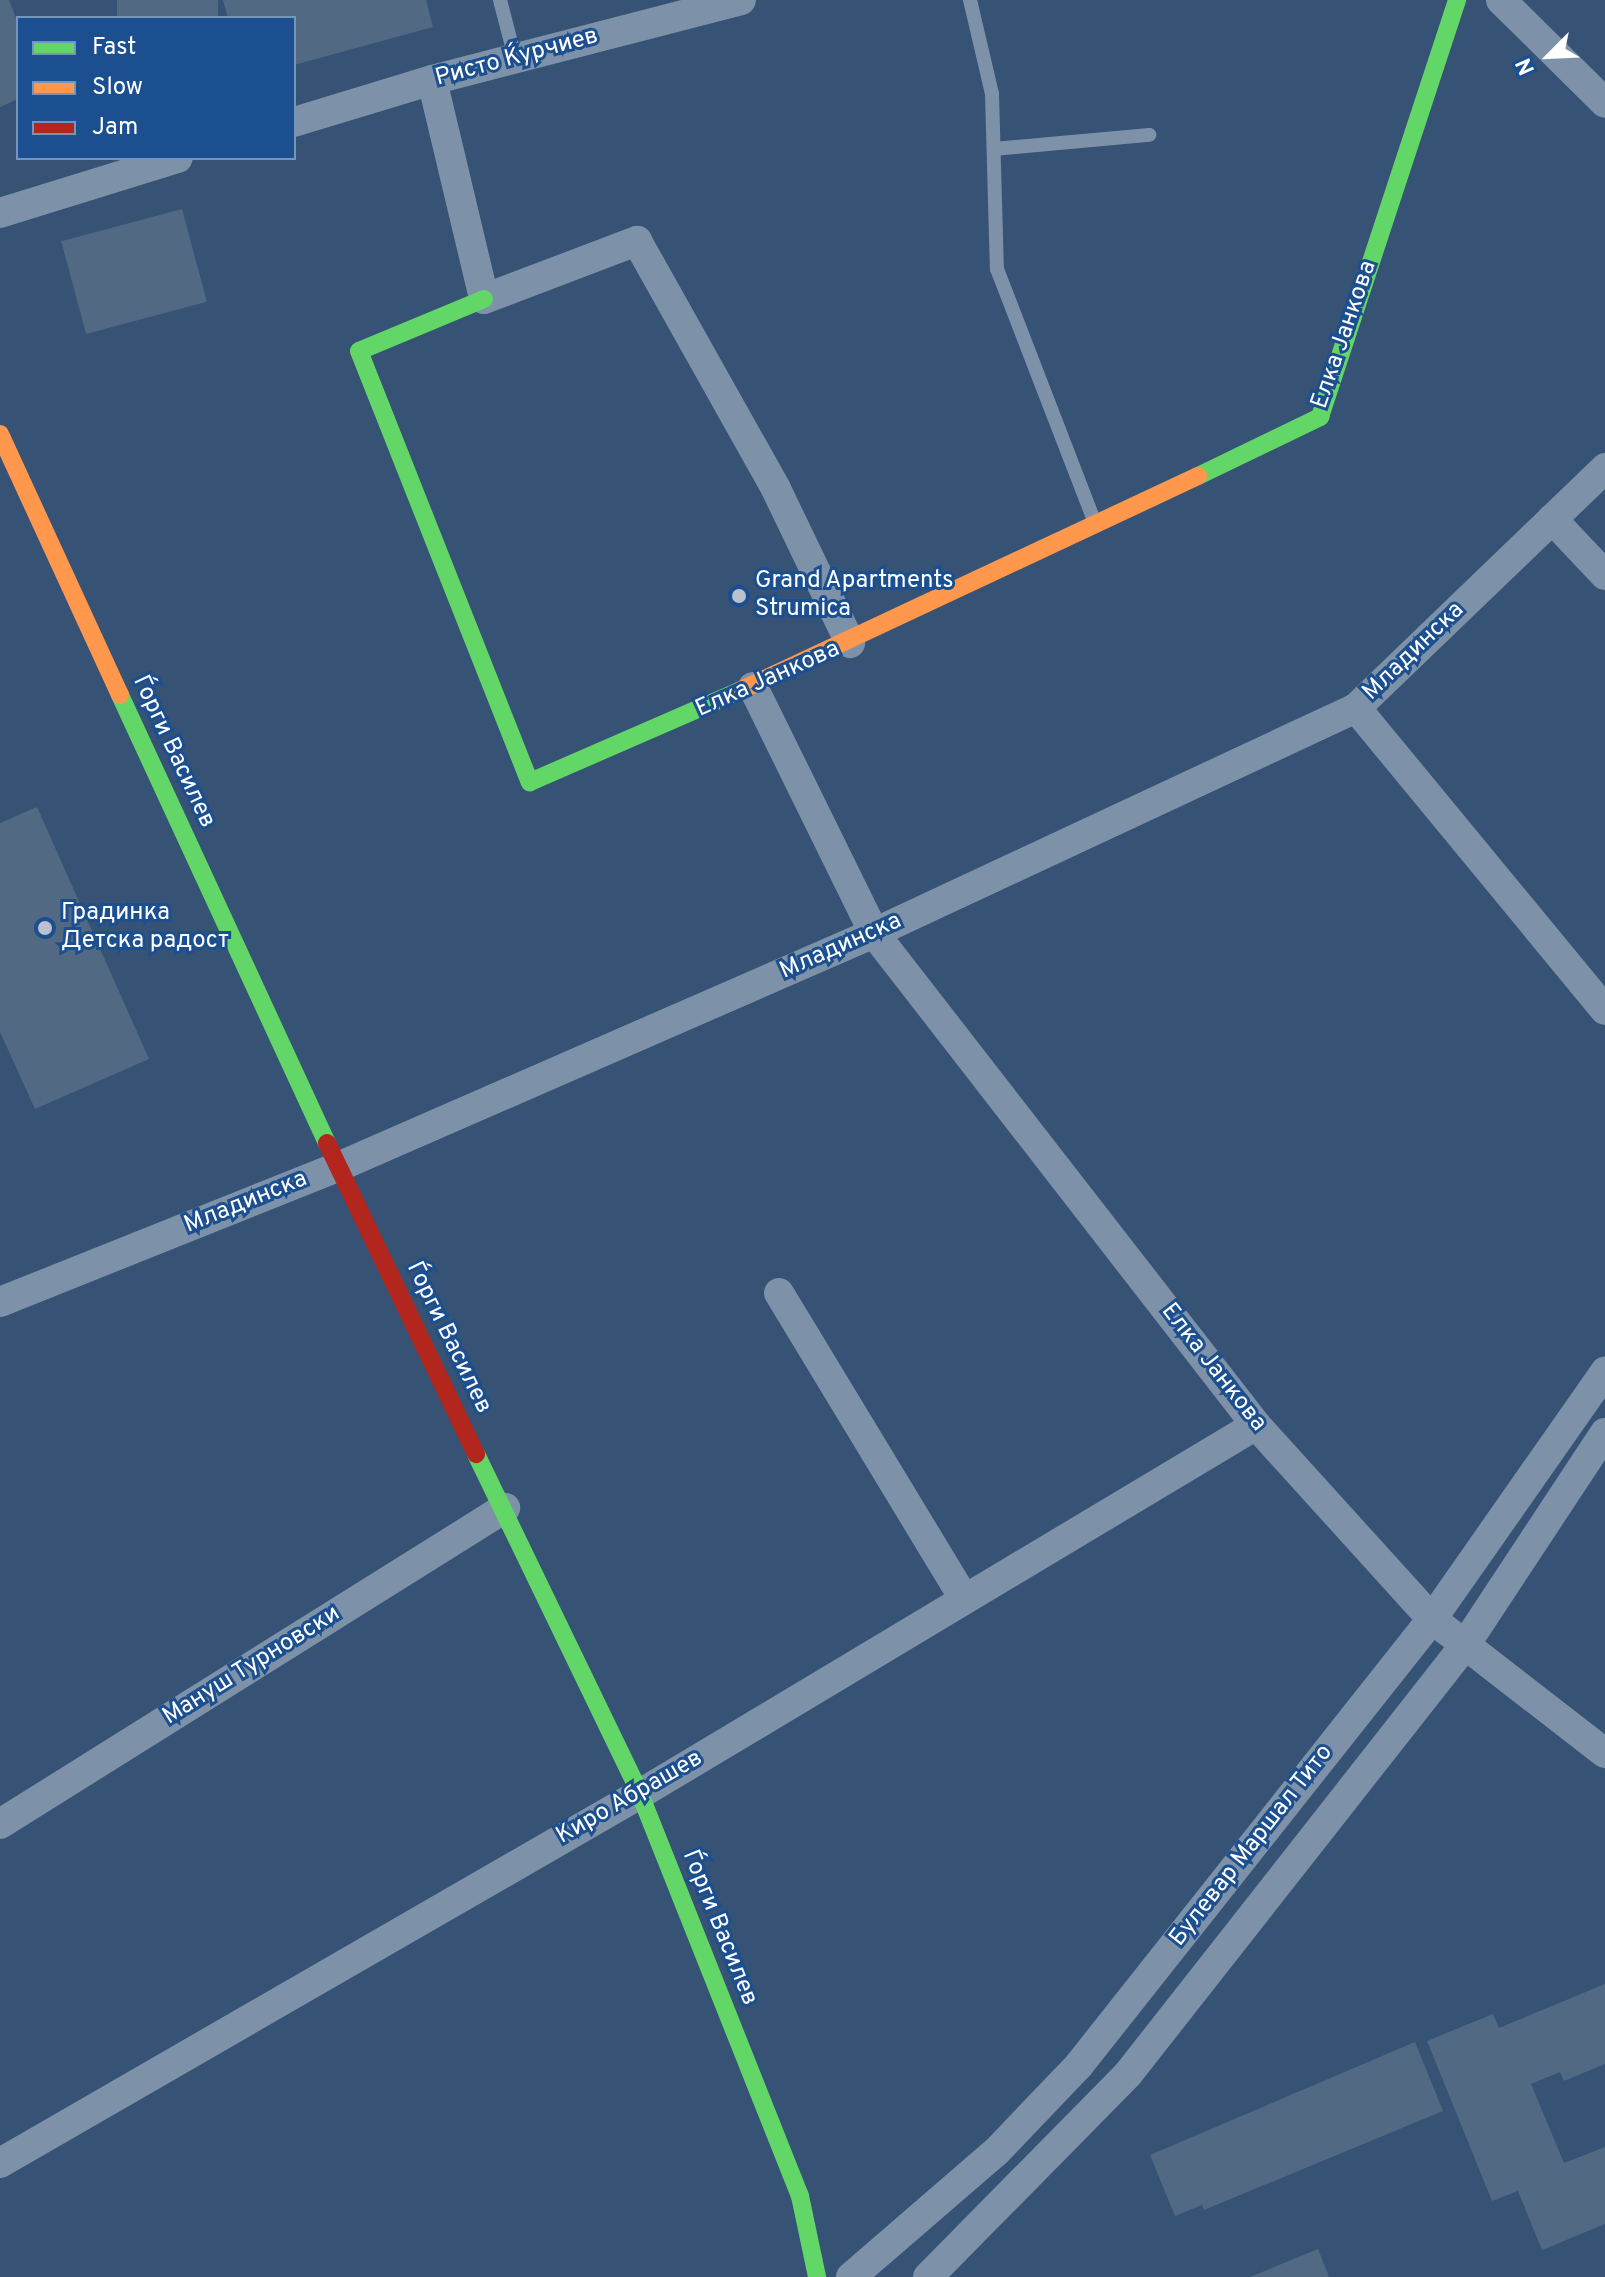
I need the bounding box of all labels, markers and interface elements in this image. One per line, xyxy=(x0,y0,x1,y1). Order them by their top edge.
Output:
legend xyxy=(16,16,296,160)
north arrow xyxy=(1509,16,1589,96)
street label: Ристо Ќурчиев xyxy=(432,22,602,94)
text: Fast xyxy=(92,33,136,63)
text: N xyxy=(1511,53,1542,79)
text: Slow xyxy=(92,73,143,103)
text: Jam xyxy=(92,113,138,143)
street label: Елка Јанкова xyxy=(1306,257,1384,413)
place label: Grand Apartments Strumica xyxy=(755,568,954,624)
marker: Grand Apartments Strumica xyxy=(730,587,748,605)
street label: Младинска xyxy=(1357,597,1471,707)
street label: Елка Јанкова xyxy=(692,635,844,725)
street label: Ѓорги Василев xyxy=(125,671,221,833)
place label: Градинка Детска радост xyxy=(61,900,229,956)
street label: Младинска xyxy=(776,907,906,987)
marker: Градинка Детска радост xyxy=(36,919,54,937)
street label: Младинска xyxy=(180,1165,312,1241)
street label: Ѓорги Василев xyxy=(399,1258,497,1418)
street label: Елка Јанкова xyxy=(1154,1298,1272,1438)
street label: Мануш Турновски xyxy=(158,1600,346,1732)
street label: Булевар Маршал Тито xyxy=(1164,1739,1340,1953)
street label: Киро Абрашев xyxy=(551,1744,709,1852)
street label: Ѓорги Василев xyxy=(675,1846,763,2010)

